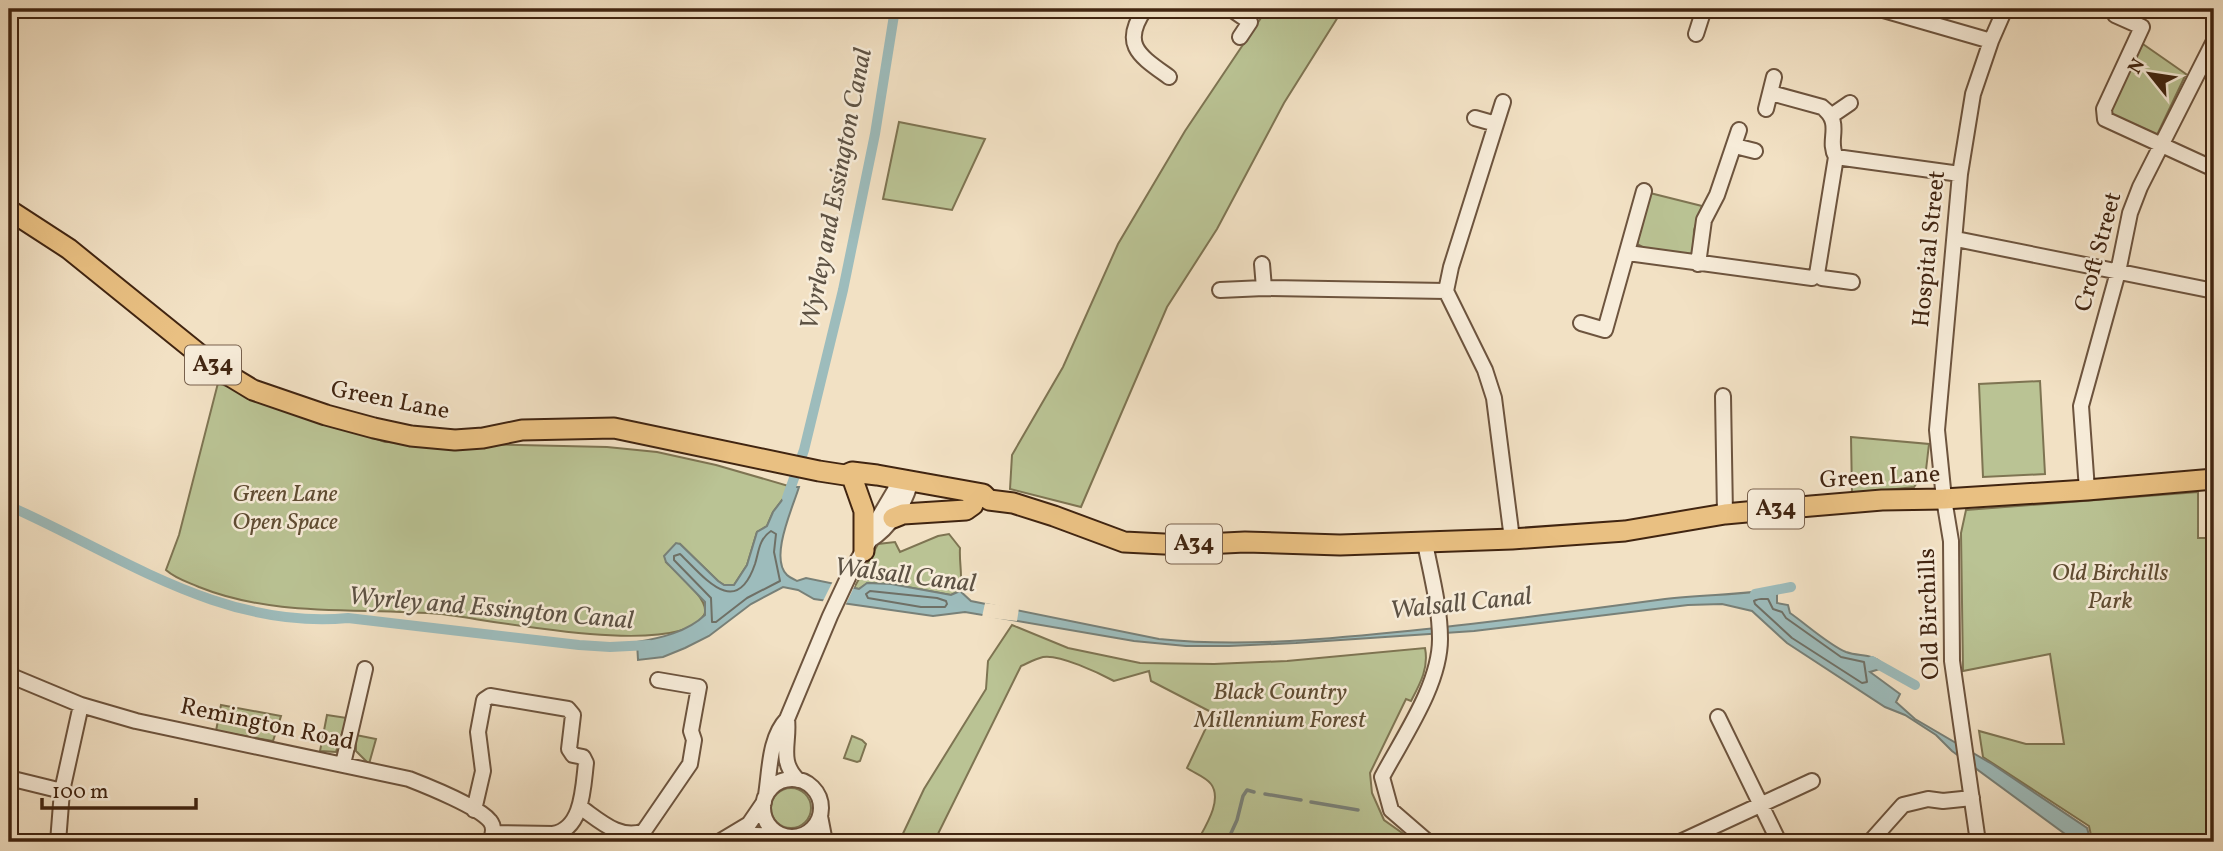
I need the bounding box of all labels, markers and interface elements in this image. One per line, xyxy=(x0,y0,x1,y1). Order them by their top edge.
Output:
north arrow xyxy=(2114,38,2184,108)
water label: Wyrley and Essington Canal xyxy=(792,45,882,333)
text: N xyxy=(2122,54,2152,79)
street label: Hospital Street xyxy=(1905,169,1955,329)
street label: Croft Street xyxy=(2067,188,2131,316)
road number: A34 xyxy=(185,346,241,384)
street label: Green Lane xyxy=(328,373,452,429)
street label: Green Lane xyxy=(1819,458,1941,498)
park label: Green Lane Open Space xyxy=(232,478,338,540)
road number: A34 xyxy=(1748,489,1804,528)
road number: A34 xyxy=(1166,524,1222,564)
street label: Old Birchills xyxy=(1911,548,1949,680)
water label: Walsall Canal xyxy=(832,549,978,603)
park label: Old Birchills Park xyxy=(2052,557,2168,619)
water label: Wyrley and Essington Canal xyxy=(347,579,636,639)
water label: Walsall Canal xyxy=(1388,579,1534,629)
park label: Black Country Millennium Forest xyxy=(1193,676,1367,738)
street label: Remington Road xyxy=(177,690,357,760)
scale bar xyxy=(42,767,196,811)
text: 100 m xyxy=(52,778,109,807)

